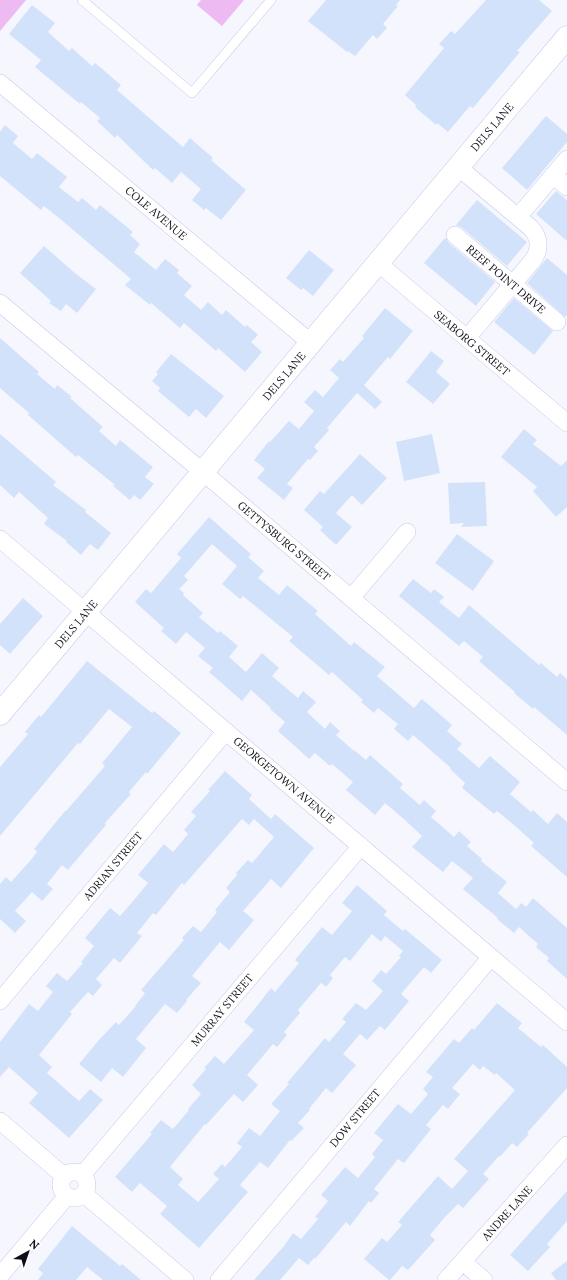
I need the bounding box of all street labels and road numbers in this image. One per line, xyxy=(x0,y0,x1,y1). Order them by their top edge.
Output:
street label: DELS LANE xyxy=(468,100,516,154)
street label: COLE AVENUE xyxy=(122,183,190,243)
street label: REEF POINT DRIVE xyxy=(463,242,549,316)
street label: SEABORG STREET xyxy=(431,307,513,379)
street label: DELS LANE xyxy=(260,349,308,403)
street label: GETTYSBURG STREET xyxy=(235,498,333,584)
street label: DELS LANE xyxy=(52,597,100,651)
street label: GEORGETOWN AVENUE xyxy=(231,734,338,827)
street label: ADRIAN STREET xyxy=(80,829,146,904)
street label: MURRAY STREET xyxy=(188,971,256,1049)
street label: DOW STREET xyxy=(327,1086,383,1150)
street label: ANDRE LANE xyxy=(478,1183,535,1244)

